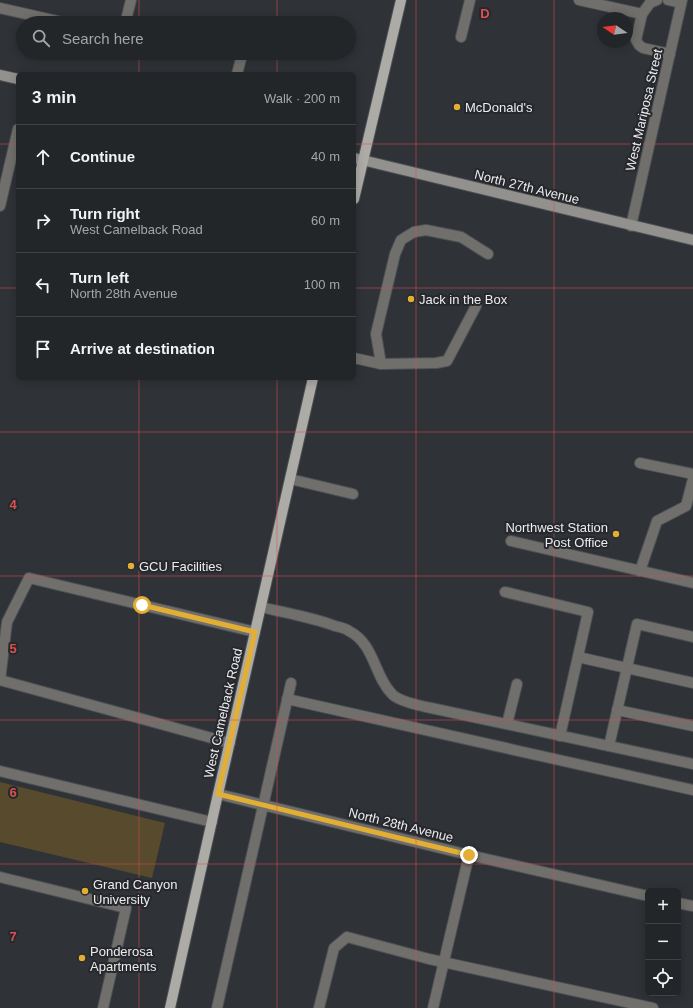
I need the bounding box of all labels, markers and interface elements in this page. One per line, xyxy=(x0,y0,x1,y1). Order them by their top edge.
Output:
text: D xyxy=(480,6,490,21)
north arrow xyxy=(597,12,633,48)
search box xyxy=(16,16,356,60)
icon: search xyxy=(30,27,52,49)
text: Search here xyxy=(62,30,144,47)
street label: West Mariposa Street xyxy=(623,47,665,172)
text: 3 min xyxy=(32,88,76,107)
text: Walk · 200 m xyxy=(264,91,340,106)
place label: McDonald's xyxy=(465,100,533,115)
marker: McDonald's xyxy=(452,102,462,112)
icon: ahead xyxy=(32,146,54,168)
text: Continue xyxy=(70,148,135,165)
text: 40 m xyxy=(311,149,340,164)
street label: North 27th Avenue xyxy=(473,167,581,207)
text: Turn right xyxy=(70,205,140,222)
icon: right xyxy=(32,210,54,232)
text: 60 m xyxy=(311,213,340,228)
text: West Camelback Road xyxy=(70,222,203,237)
text: Turn left xyxy=(70,269,129,286)
icon: left xyxy=(32,274,54,296)
text: 100 m xyxy=(304,277,340,292)
text: North 28th Avenue xyxy=(70,286,177,301)
place label: Jack in the Box xyxy=(419,292,508,307)
marker: Jack in the Box xyxy=(406,294,416,304)
icon: arrive xyxy=(32,338,54,360)
text: Arrive at destination xyxy=(70,340,215,357)
text: 4 xyxy=(9,497,17,512)
place label: Northwest Station Post Office xyxy=(505,520,608,550)
marker: Northwest Station Post Office xyxy=(611,529,621,539)
place label: GCU Facilities xyxy=(139,559,223,574)
marker: GCU Facilities xyxy=(126,561,136,571)
route start xyxy=(133,596,151,614)
text: 5 xyxy=(9,641,17,656)
street label: West Camelback Road xyxy=(201,647,245,779)
text: 6 xyxy=(9,785,17,800)
street label: North 28th Avenue xyxy=(347,805,455,845)
route end xyxy=(460,846,478,864)
place label: Grand Canyon University xyxy=(93,877,178,907)
marker: Grand Canyon University xyxy=(80,886,90,896)
map controls xyxy=(645,888,681,996)
button: + xyxy=(645,888,681,924)
button: − xyxy=(645,924,681,960)
text: 7 xyxy=(9,929,17,944)
place label: Ponderosa Apartments xyxy=(90,944,157,974)
marker: Ponderosa Apartments xyxy=(77,953,87,963)
button: locate xyxy=(645,960,681,996)

